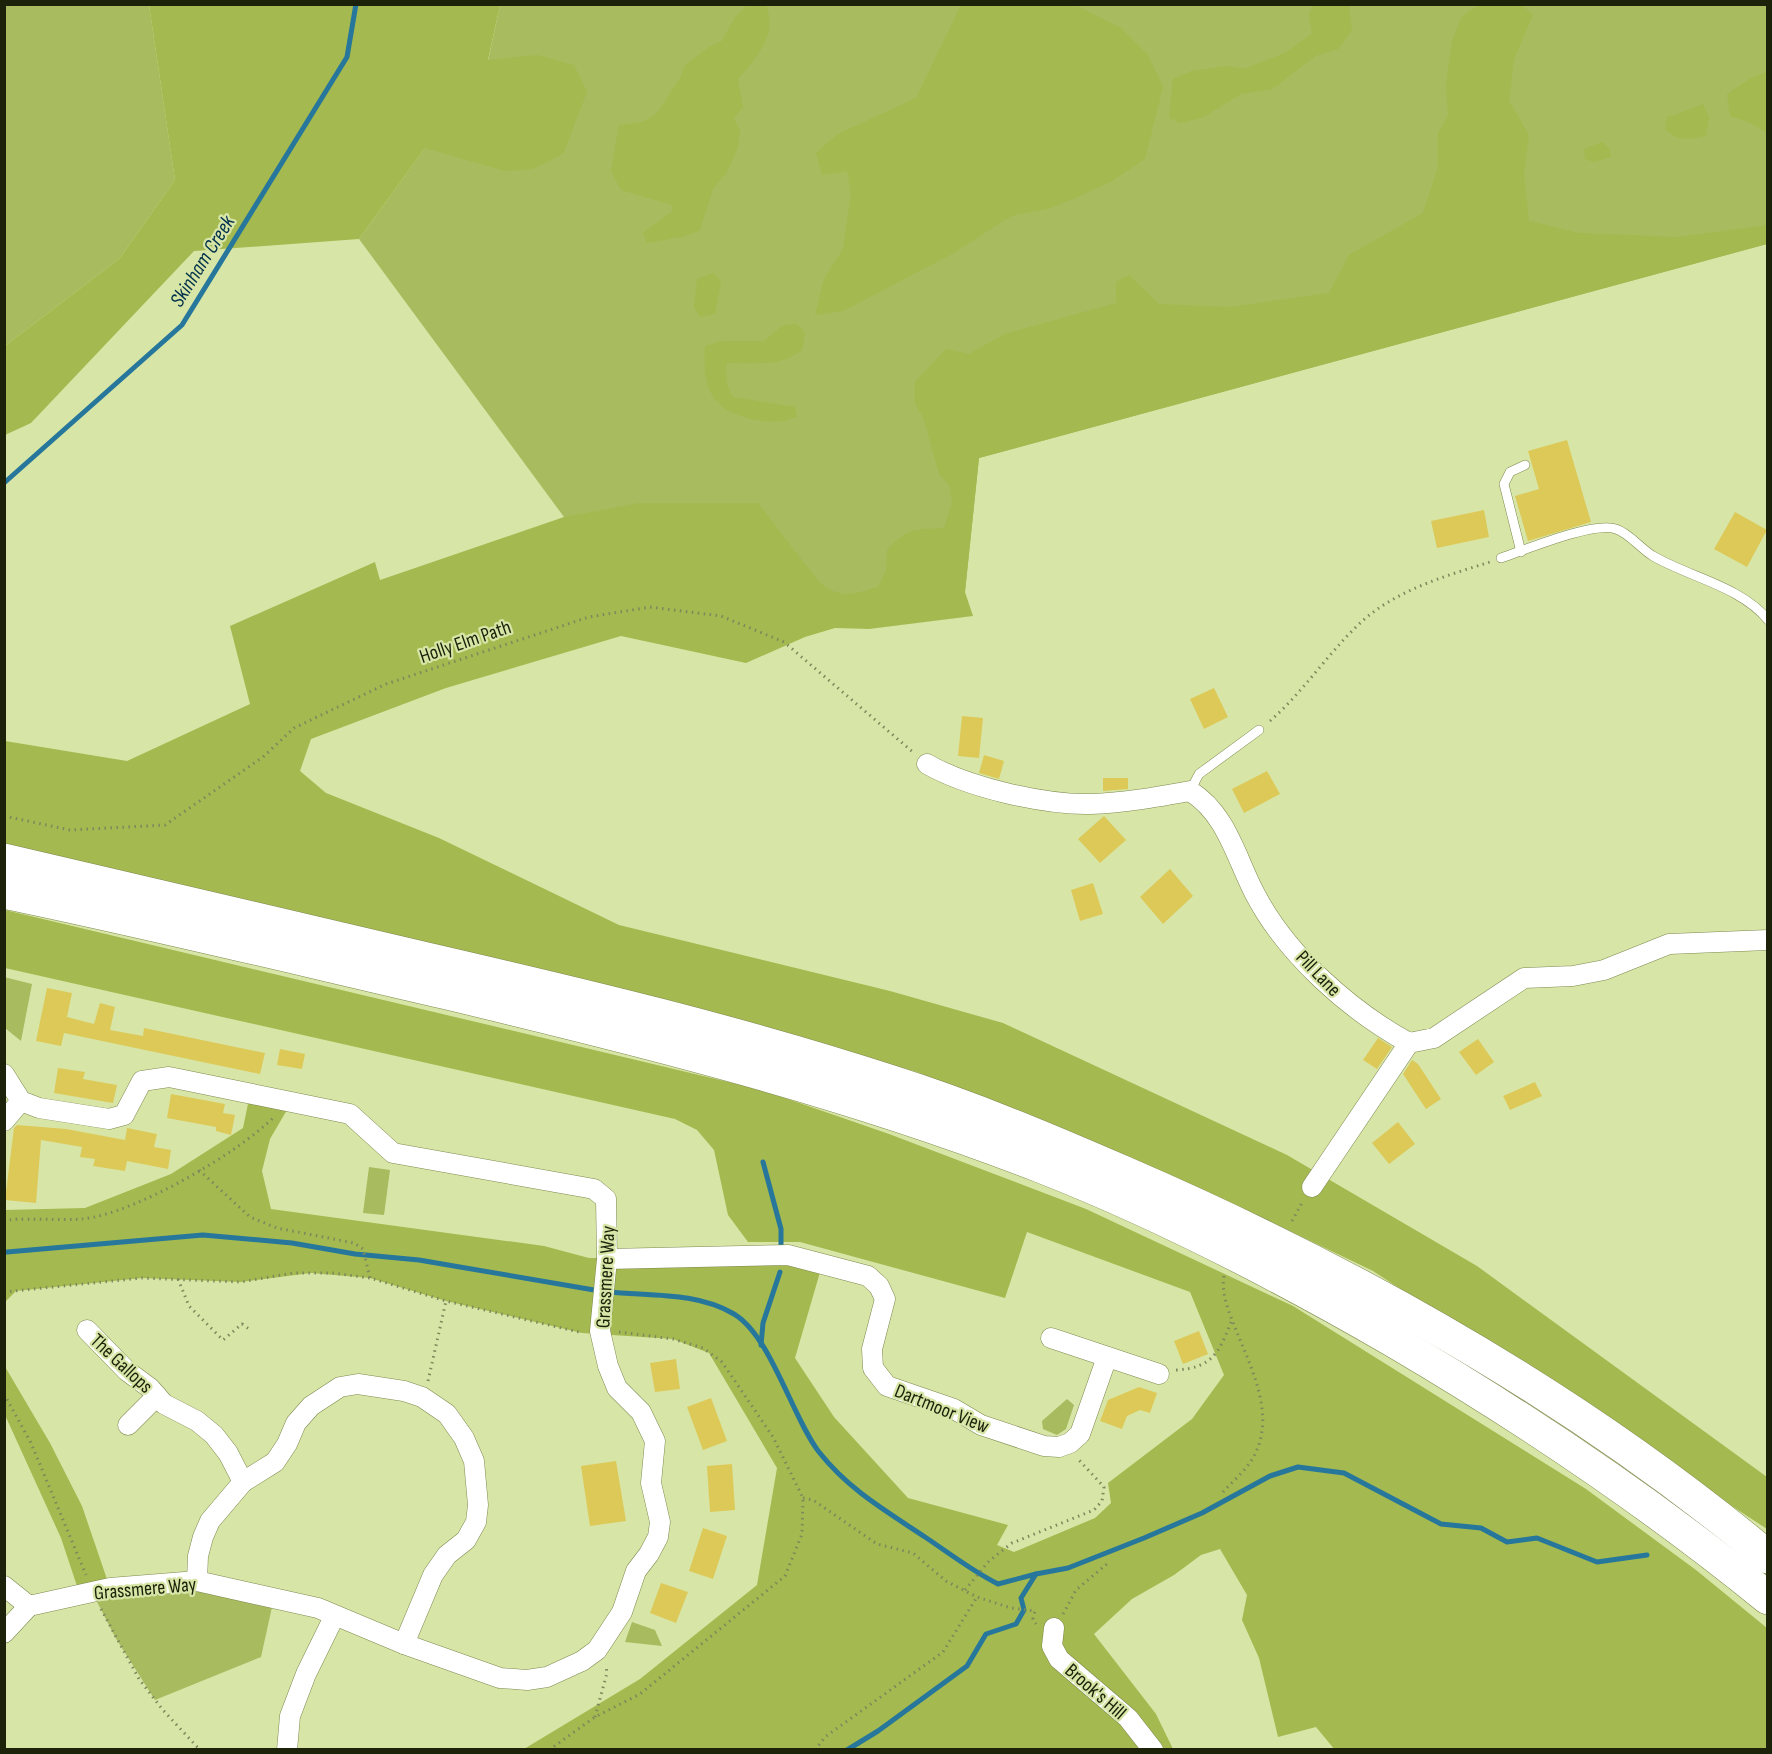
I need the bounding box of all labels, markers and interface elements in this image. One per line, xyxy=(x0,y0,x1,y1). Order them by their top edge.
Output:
water label: Skinham Creek xyxy=(165,210,241,311)
street label: Holly Elm Path xyxy=(416,615,514,669)
street label: Pill Lane xyxy=(1291,946,1346,1002)
street label: Grassmere Way xyxy=(591,1225,621,1329)
street label: The Gallops xyxy=(85,1329,157,1399)
street label: Dartmoor View xyxy=(891,1379,992,1439)
street label: Grassmere Way xyxy=(93,1573,197,1605)
street label: Brook's Hill xyxy=(1060,1659,1131,1725)

